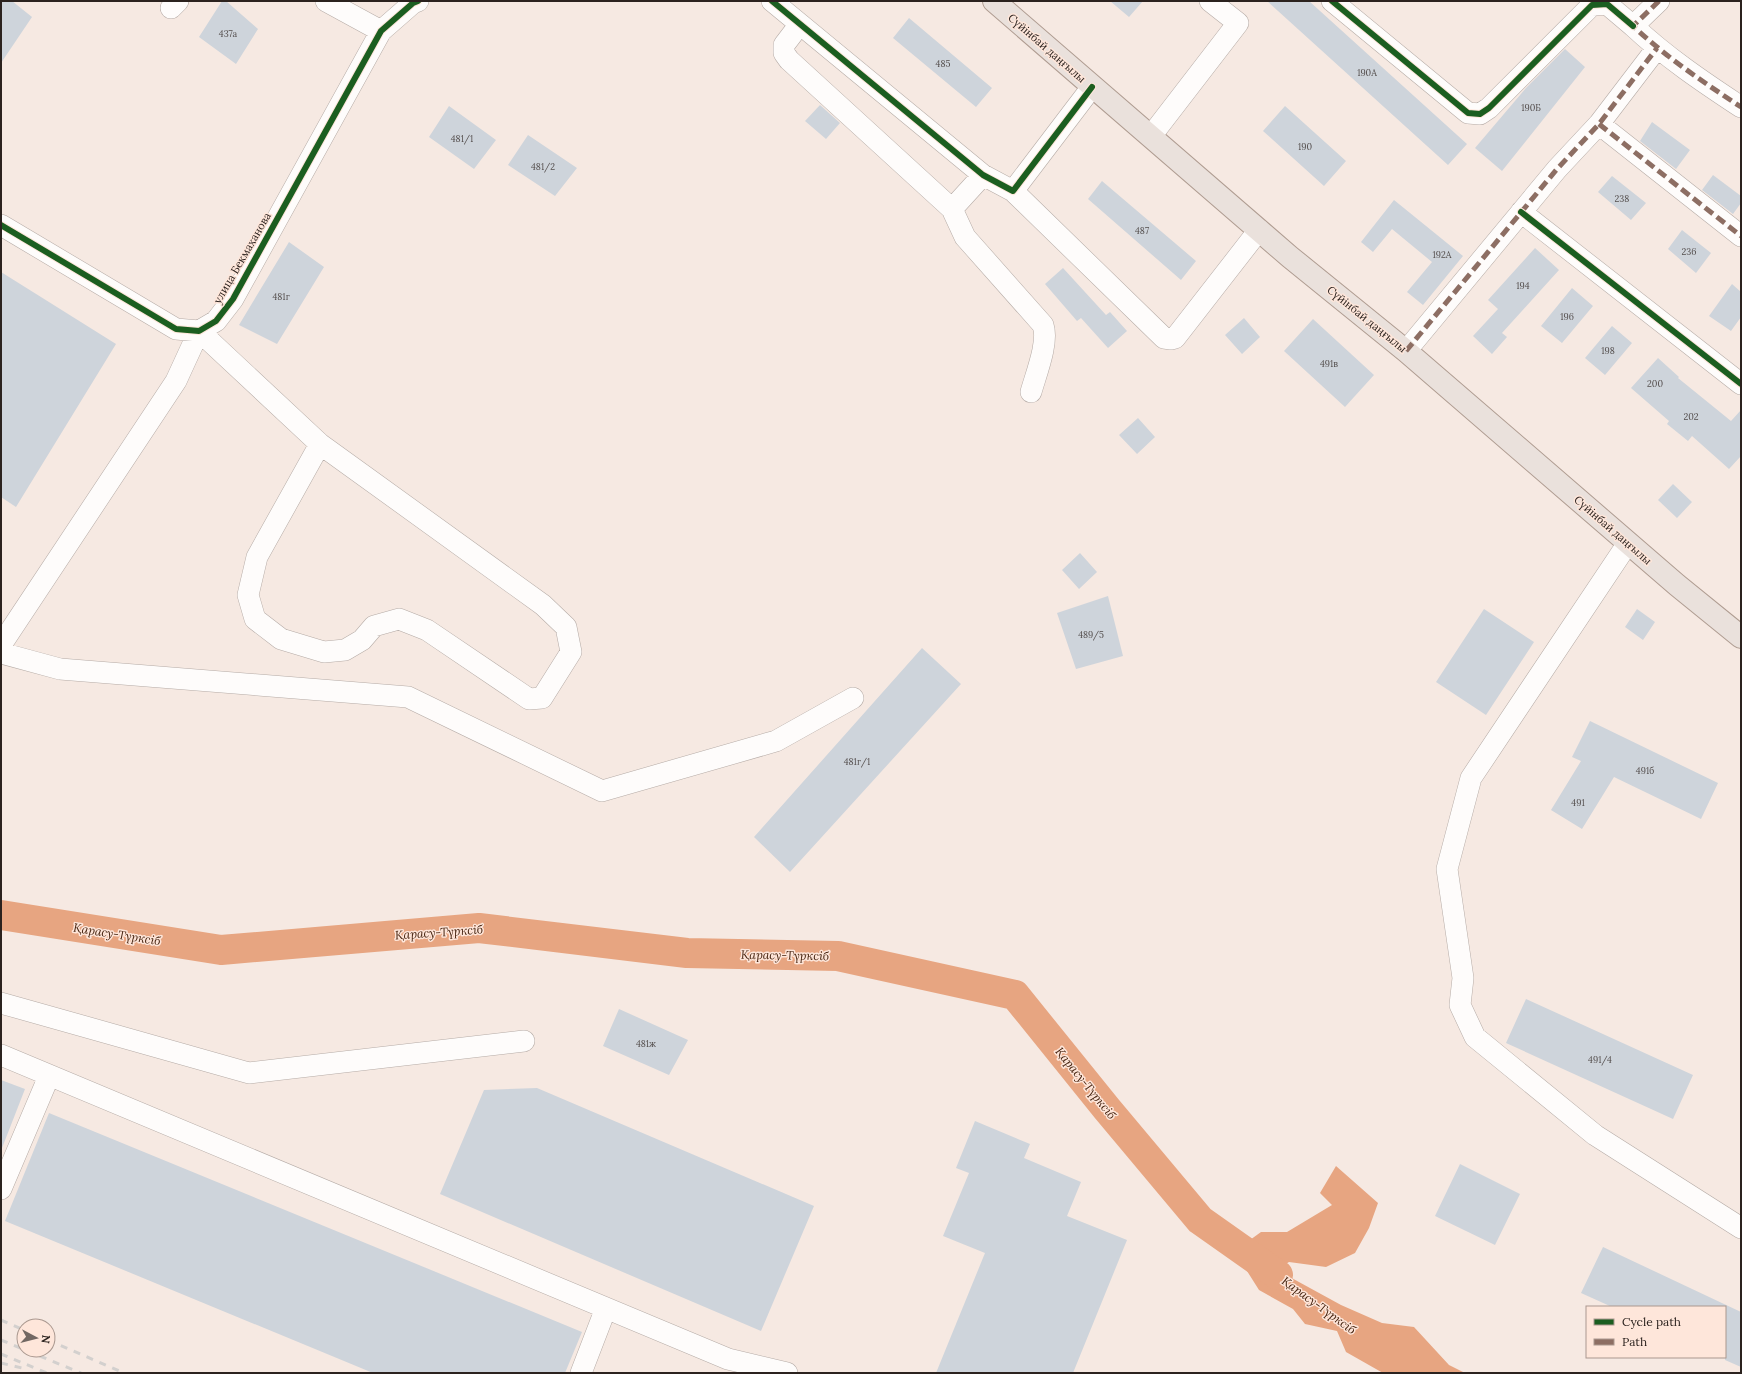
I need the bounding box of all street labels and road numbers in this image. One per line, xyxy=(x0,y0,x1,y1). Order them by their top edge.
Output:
street label: Сүйінбай даңғылы xyxy=(1005,10,1089,86)
street label: улица Бекмаханова xyxy=(210,210,274,306)
street label: Сүйінбай даңғылы xyxy=(1324,283,1410,355)
street label: Сүйінбай даңғылы xyxy=(1571,492,1655,568)

